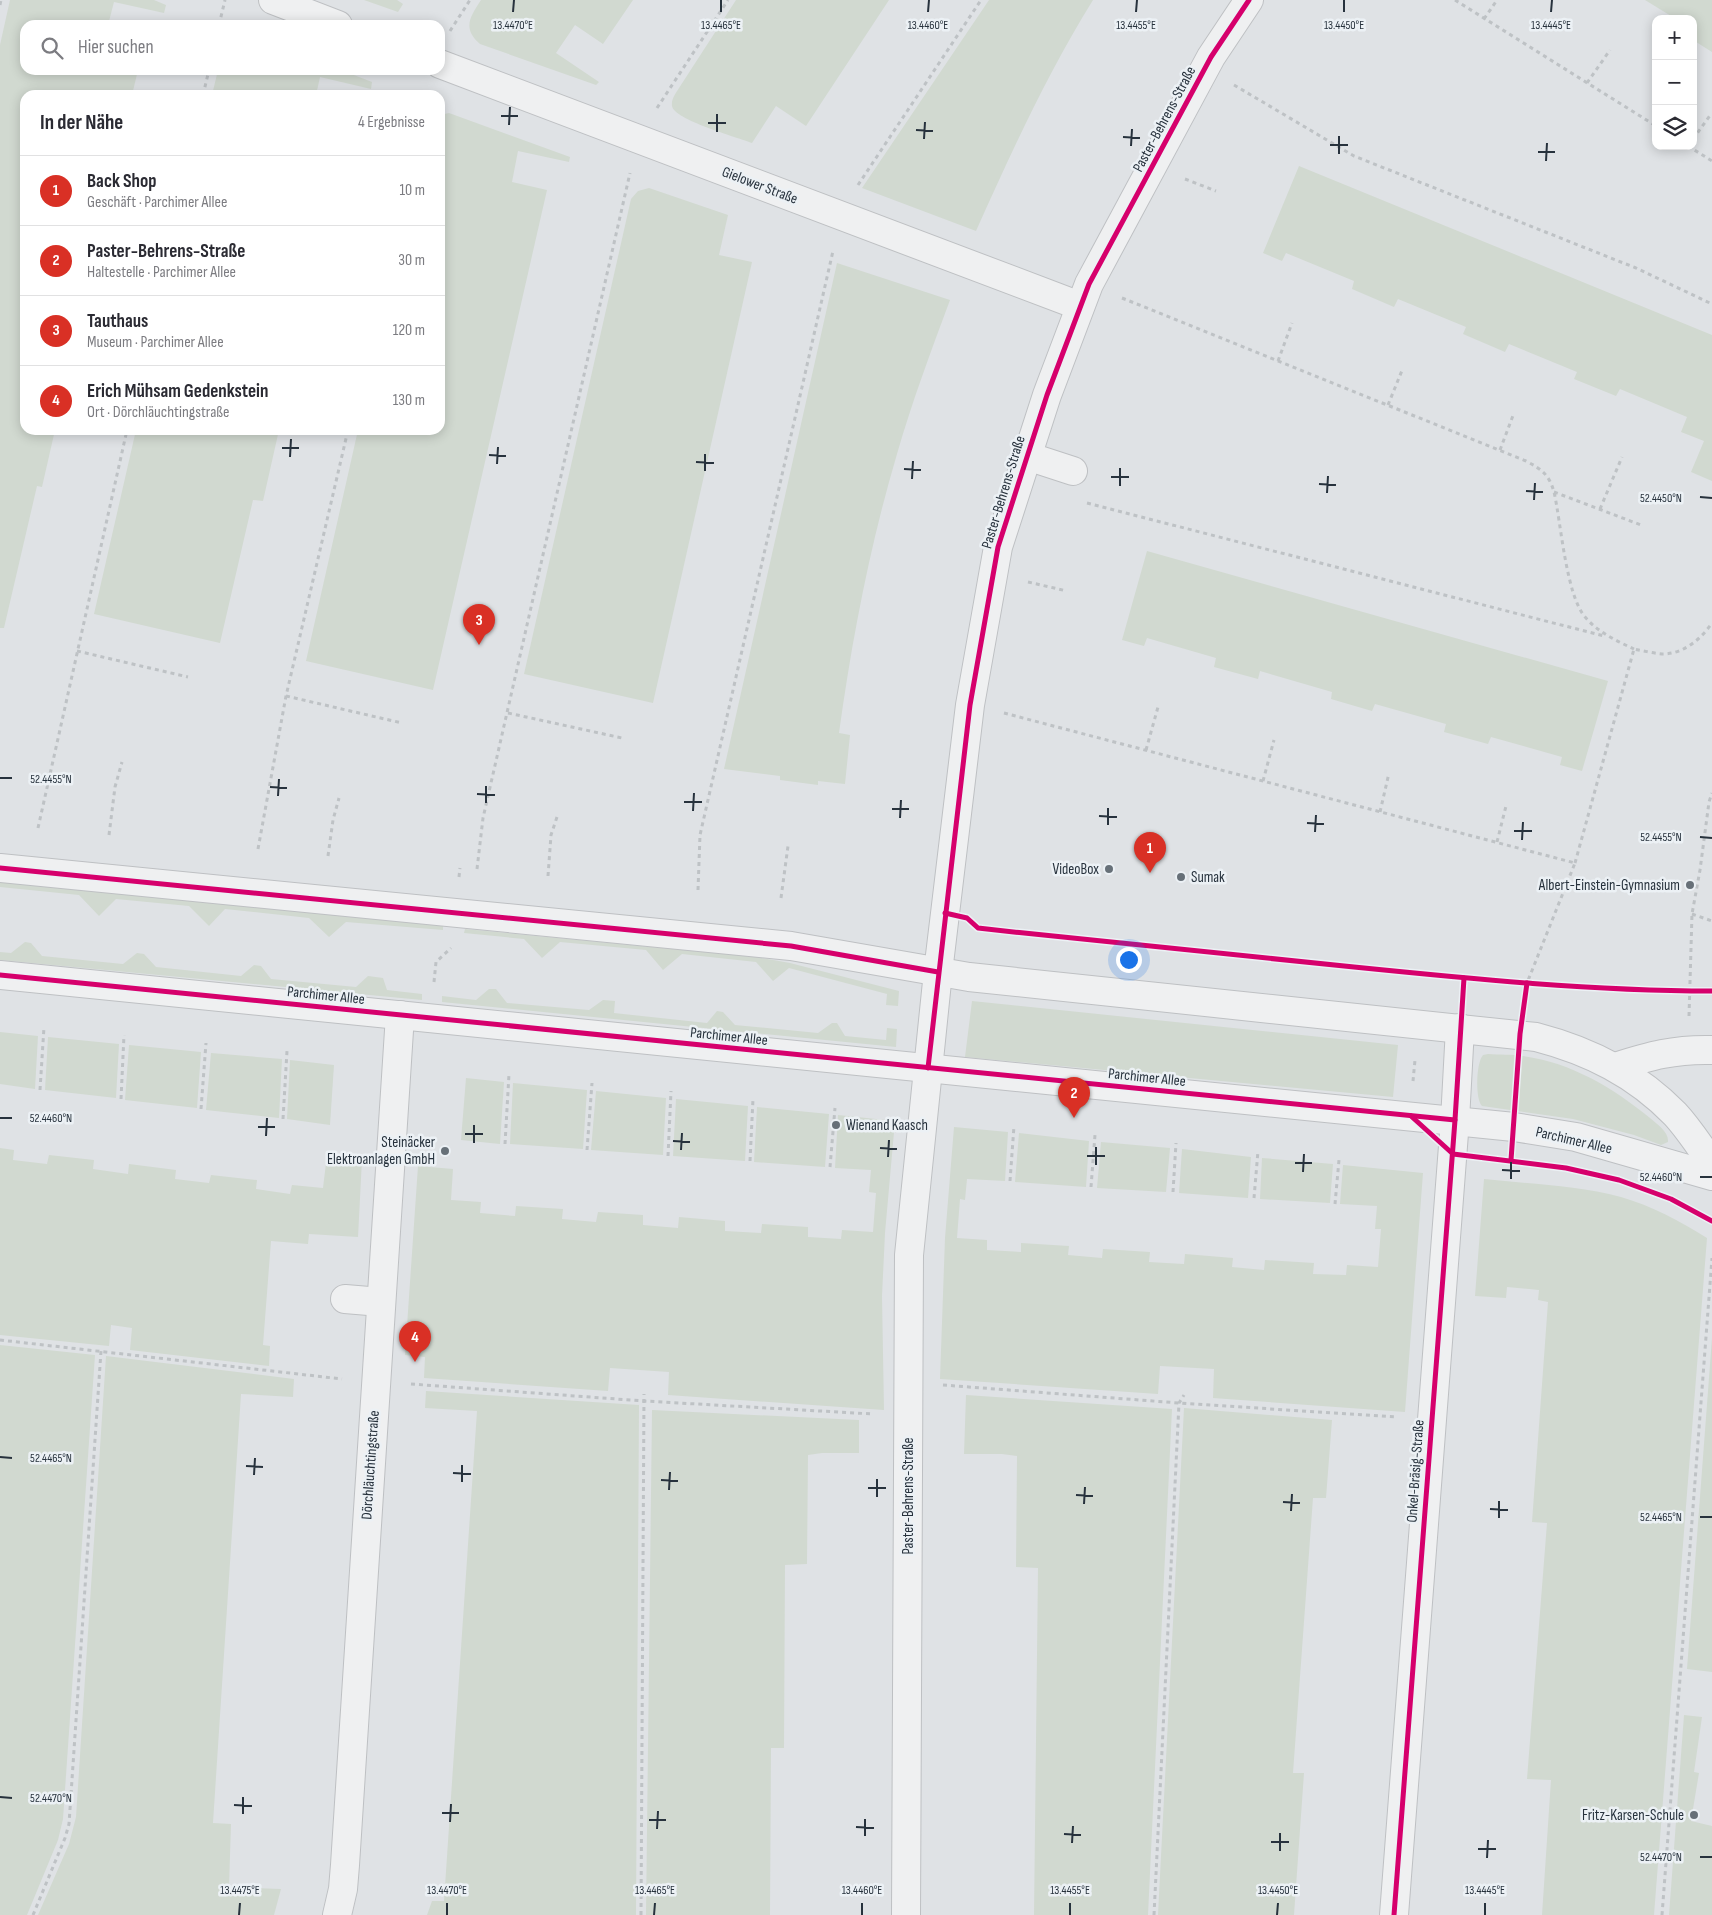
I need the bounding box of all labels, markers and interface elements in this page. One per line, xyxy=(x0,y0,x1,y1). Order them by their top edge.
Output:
map controls xyxy=(1652,15,1697,150)
button: + xyxy=(1652,15,1697,60)
text: 13.4470°E xyxy=(493,18,533,33)
text: 13.4465°E xyxy=(701,18,741,33)
text: 13.4460°E xyxy=(908,18,948,33)
text: 13.4455°E xyxy=(1116,18,1156,33)
text: 13.4450°E xyxy=(1324,18,1364,33)
text: 13.4445°E xyxy=(1531,18,1571,33)
search box xyxy=(20,20,445,75)
icon: search xyxy=(38,34,66,62)
text: Hier suchen xyxy=(78,36,154,59)
button: − xyxy=(1652,60,1697,105)
street label: Paster-Behrens-Straße xyxy=(1129,63,1200,175)
button: layers xyxy=(1652,105,1697,150)
text: In der Nähe xyxy=(40,110,123,135)
text: 4 Ergebnisse xyxy=(358,113,425,132)
street label: Gielower Straße xyxy=(719,162,800,209)
text: Back Shop xyxy=(87,170,156,193)
text: 1 xyxy=(53,181,59,200)
text: 10 m xyxy=(399,181,425,200)
text: Geschäft · Parchimer Allee xyxy=(87,193,227,212)
text: Paster-Behrens-Straße xyxy=(87,240,245,263)
text: 2 xyxy=(52,251,60,270)
text: 30 m xyxy=(398,251,425,270)
text: Haltestelle · Parchimer Allee xyxy=(87,263,236,282)
text: Tauthaus xyxy=(87,310,148,333)
text: 3 xyxy=(52,321,60,340)
text: 120 m xyxy=(393,321,425,340)
text: Museum · Parchimer Allee xyxy=(87,333,224,352)
text: Erich Mühsam Gedenkstein xyxy=(87,380,268,403)
text: 4 xyxy=(52,391,60,410)
text: 130 m xyxy=(393,391,425,410)
text: Ort · Dörchläuchtingstraße xyxy=(87,403,229,422)
street label: Paster-Behrens-Straße xyxy=(977,433,1030,551)
text: 52.4450°N xyxy=(1640,491,1682,506)
pin: 3 xyxy=(463,604,495,645)
text: 52.4455°N xyxy=(30,772,72,787)
text: 52.4455°N xyxy=(1640,830,1682,845)
pin: 1 xyxy=(1134,832,1166,873)
place label: VideoBox xyxy=(1053,860,1099,879)
marker: VideoBox xyxy=(1103,863,1115,875)
place label: Sumak xyxy=(1191,868,1225,887)
marker: Sumak xyxy=(1175,871,1187,883)
place label: Albert-Einstein-Gymnasium xyxy=(1538,876,1680,895)
marker: Albert-Einstein-Gymnasium xyxy=(1684,879,1696,891)
your location xyxy=(1116,947,1142,973)
street label: Parchimer Allee xyxy=(286,982,366,1009)
street label: Parchimer Allee xyxy=(689,1023,769,1050)
street label: Parchimer Allee xyxy=(1107,1064,1187,1091)
pin: 2 xyxy=(1058,1077,1090,1118)
text: 52.4460°N xyxy=(30,1111,72,1126)
place label: Wienand Kaasch xyxy=(846,1116,928,1135)
marker: Wienand Kaasch xyxy=(830,1119,842,1131)
street label: Parchimer Allee xyxy=(1534,1122,1614,1158)
place label: Steinäcker Elektroanlagen GmbH xyxy=(327,1133,436,1169)
marker: Steinäcker Elektroanlagen GmbH xyxy=(439,1145,451,1157)
text: 52.4460°N xyxy=(1640,1170,1682,1185)
pin: 4 xyxy=(399,1321,431,1362)
street label: Dörchläuchtingstraße xyxy=(357,1410,384,1520)
street label: Onkel-Bräsig-Straße xyxy=(1402,1419,1429,1523)
street label: Paster-Behrens-Straße xyxy=(899,1437,918,1555)
text: 52.4465°N xyxy=(30,1451,72,1466)
text: 52.4465°N xyxy=(1640,1510,1682,1525)
text: 52.4470°N xyxy=(30,1791,72,1806)
place label: Fritz-Karsen-Schule xyxy=(1582,1806,1684,1825)
marker: Fritz-Karsen-Schule xyxy=(1688,1809,1700,1821)
text: 52.4470°N xyxy=(1640,1850,1682,1865)
text: 13.4475°E xyxy=(220,1883,260,1898)
text: 13.4470°E xyxy=(427,1883,467,1898)
text: 13.4465°E xyxy=(635,1883,675,1898)
text: 13.4460°E xyxy=(842,1883,882,1898)
text: 13.4455°E xyxy=(1050,1883,1090,1898)
text: 13.4450°E xyxy=(1258,1883,1298,1898)
text: 13.4445°E xyxy=(1465,1883,1505,1898)

